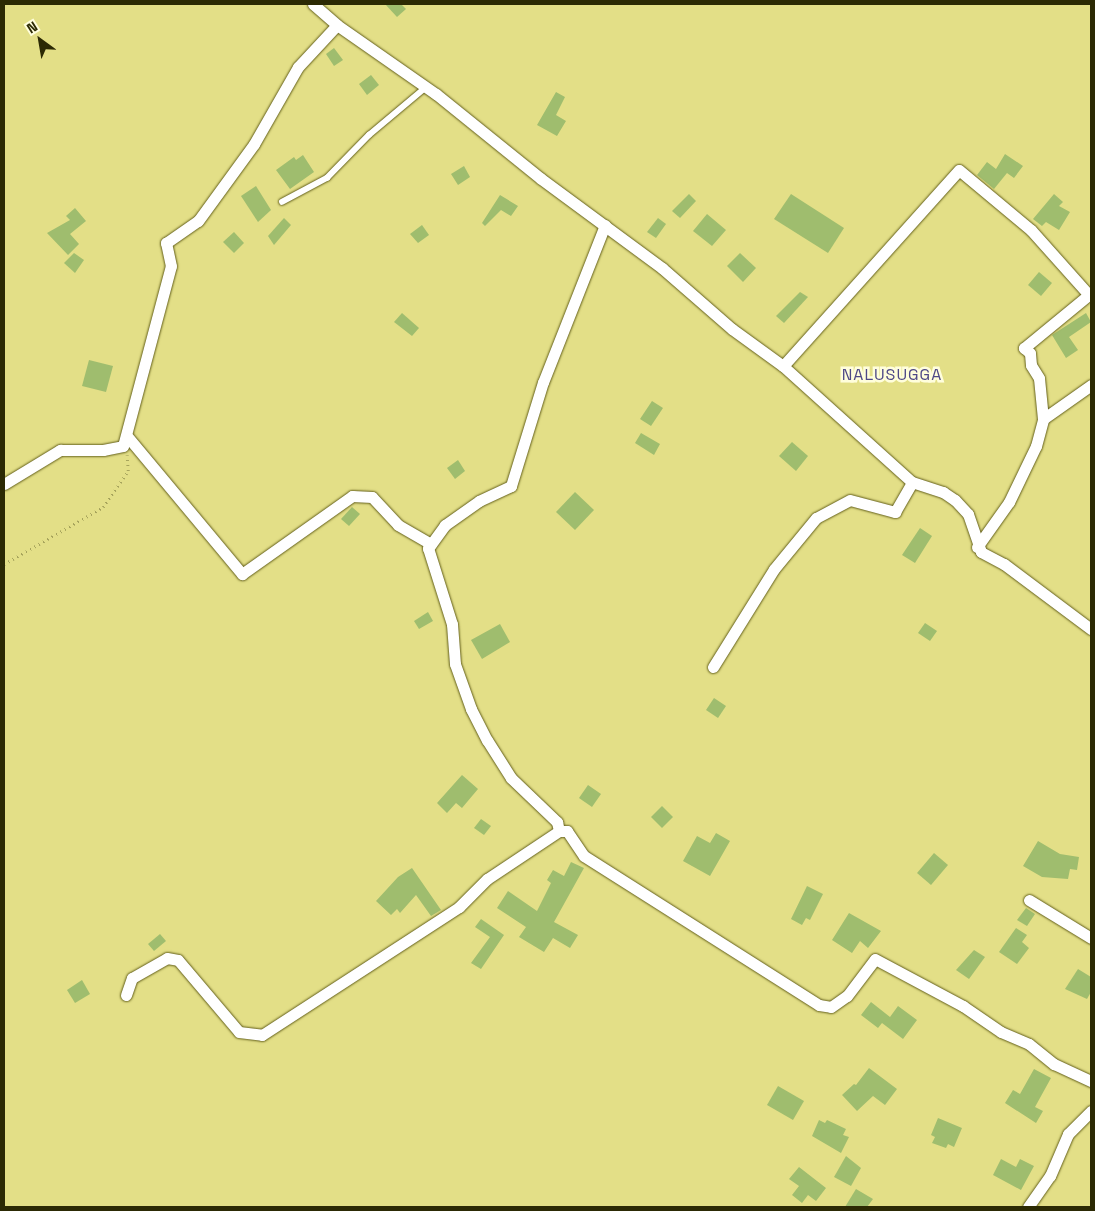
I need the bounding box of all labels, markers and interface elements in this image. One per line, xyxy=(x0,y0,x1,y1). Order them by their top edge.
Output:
north arrow xyxy=(15,15,65,65)
text: N xyxy=(23,17,41,37)
district label: NALUSUGGA xyxy=(841,365,943,385)

